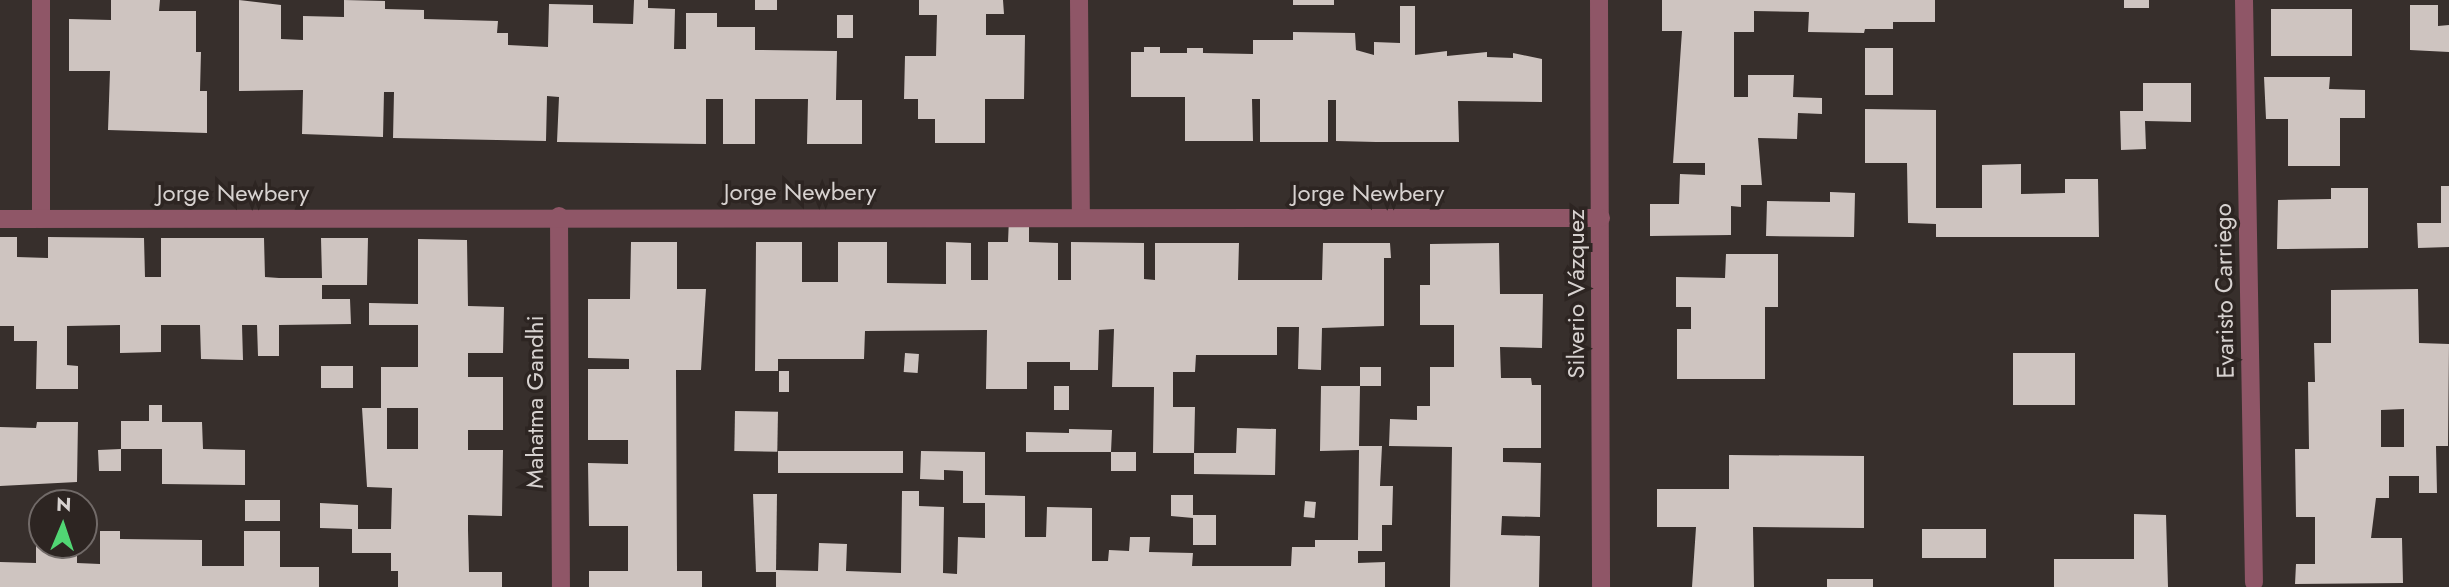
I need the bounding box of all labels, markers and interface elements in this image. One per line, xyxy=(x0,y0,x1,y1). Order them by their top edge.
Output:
street label: Jorge Newbery xyxy=(724,178,876,206)
street label: Jorge Newbery xyxy=(157,179,309,207)
street label: Jorge Newbery xyxy=(1292,179,1444,207)
street label: Evaristo Carriego xyxy=(2208,203,2240,379)
street label: Silverio Vázquez xyxy=(1562,209,1590,379)
street label: Mahatma Gandhi xyxy=(521,315,549,489)
north arrow xyxy=(28,489,98,559)
text: N xyxy=(56,491,72,518)

